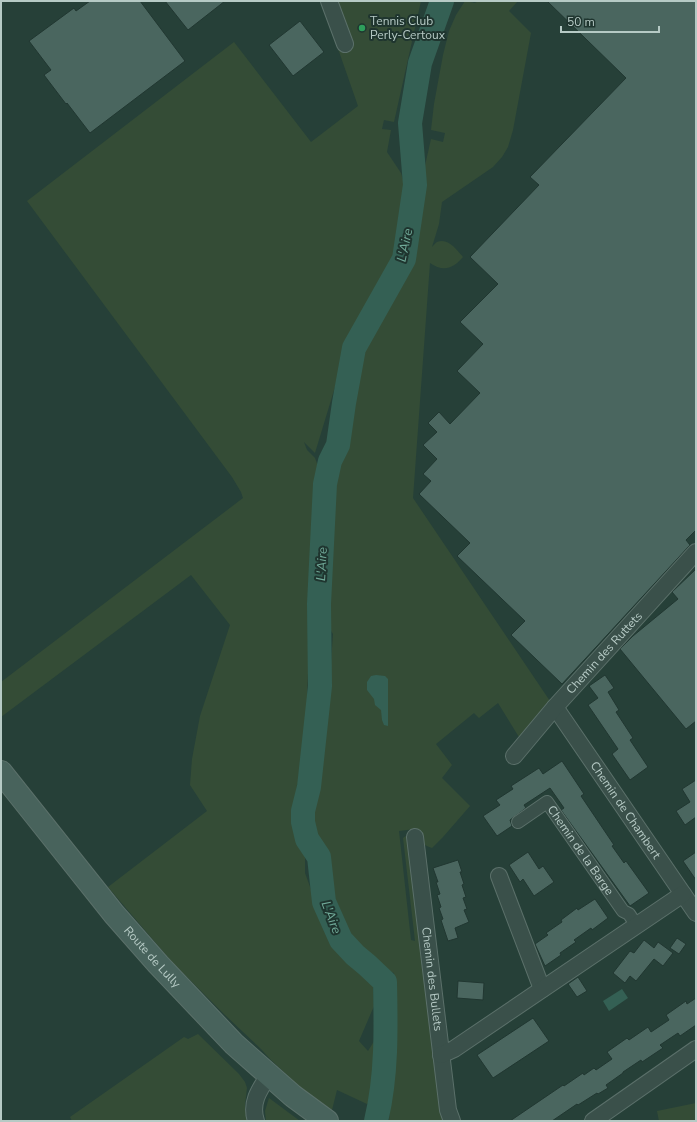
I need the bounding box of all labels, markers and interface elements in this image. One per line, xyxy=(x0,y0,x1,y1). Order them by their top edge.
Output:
scale bar xyxy=(561,8,659,34)
place label: Tennis Club Perly-Certoux xyxy=(370,13,446,43)
text: 50 m xyxy=(567,14,595,30)
marker: Tennis Club Perly-Certoux xyxy=(357,23,367,33)
water label: L'Aire xyxy=(393,227,417,264)
water label: L'Aire xyxy=(312,547,332,581)
street label: Chemin des Ruttets xyxy=(563,608,646,697)
street label: Chemin de Chambert xyxy=(587,758,665,863)
street label: Chemin de la Barge xyxy=(544,802,617,898)
water label: L'Aire xyxy=(317,898,346,936)
street label: Route de Lully xyxy=(120,923,185,992)
street label: Chemin des Bullets xyxy=(418,926,446,1032)

